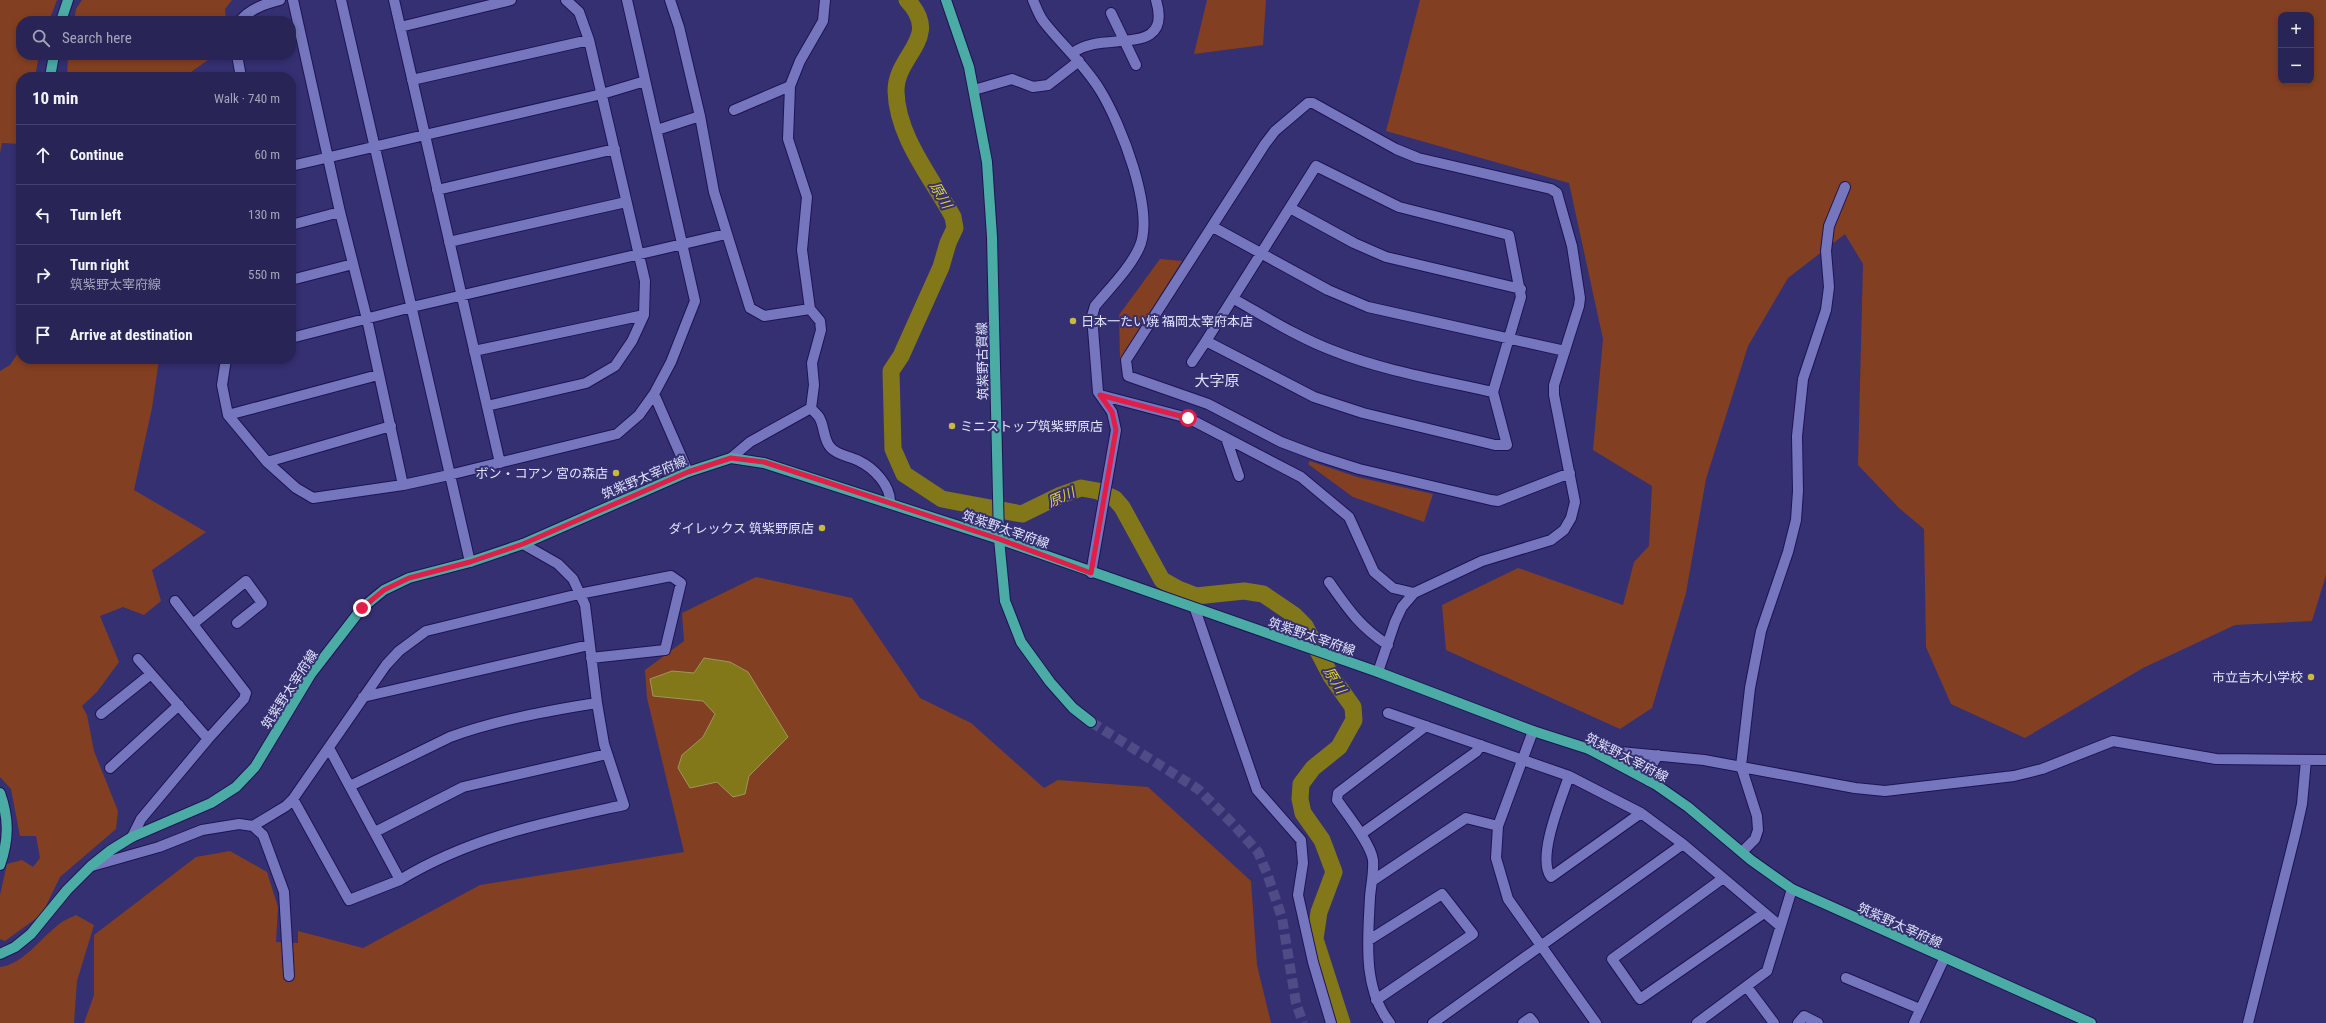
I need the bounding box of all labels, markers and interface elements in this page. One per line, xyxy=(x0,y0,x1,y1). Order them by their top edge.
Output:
map controls xyxy=(2278,12,2314,84)
button: + xyxy=(2278,12,2314,48)
search box xyxy=(16,16,296,60)
icon: search xyxy=(30,27,52,49)
text: Search here xyxy=(62,29,132,47)
button: − xyxy=(2278,48,2314,84)
text: 10 min xyxy=(32,88,78,108)
text: Walk · 740 m xyxy=(214,91,280,106)
icon: ahead xyxy=(32,144,54,166)
text: Continue xyxy=(70,146,124,164)
text: 60 m xyxy=(254,147,280,162)
water label: 原川 xyxy=(927,179,956,213)
icon: left xyxy=(32,204,54,226)
text: Turn left xyxy=(70,206,121,224)
text: 130 m xyxy=(248,207,280,222)
text: Turn right xyxy=(70,256,129,274)
icon: right xyxy=(32,264,54,286)
text: 550 m xyxy=(248,267,280,282)
text: 筑紫野太宰府線 xyxy=(70,277,161,292)
place label: 日本一たい焼 福岡太宰府本店 xyxy=(1081,314,1253,329)
marker: 日本一たい焼 福岡太宰府本店 xyxy=(1068,316,1078,326)
street label: 筑紫野古賀線 xyxy=(974,322,991,400)
icon: arrive xyxy=(32,324,54,346)
text: Arrive at destination xyxy=(70,326,193,344)
district label: 大字原 xyxy=(1194,372,1240,390)
route start xyxy=(1179,409,1197,427)
place label: ミニストップ筑紫野原店 xyxy=(960,419,1103,434)
marker: ミニストップ筑紫野原店 xyxy=(947,421,957,431)
street label: 筑紫野太宰府線 xyxy=(599,453,689,502)
place label: ボン・コアン 宮の森店 xyxy=(476,466,608,481)
marker: ボン・コアン 宮の森店 xyxy=(611,468,621,478)
water label: 原川 xyxy=(1045,483,1079,510)
street label: 筑紫野太宰府線 xyxy=(960,508,1051,551)
place label: ダイレックス 筑紫野原店 xyxy=(668,521,814,536)
marker: ダイレックス 筑紫野原店 xyxy=(817,523,827,533)
route end xyxy=(353,599,371,617)
street label: 筑紫野太宰府線 xyxy=(1266,615,1357,658)
street label: 筑紫野太宰府線 xyxy=(258,647,320,732)
water label: 原川 xyxy=(1321,664,1350,698)
place label: 市立吉木小学校 xyxy=(2212,670,2303,685)
marker: 市立吉木小学校 xyxy=(2306,672,2316,682)
street label: 筑紫野太宰府線 xyxy=(1583,730,1671,785)
street label: 筑紫野太宰府線 xyxy=(1855,900,1944,951)

